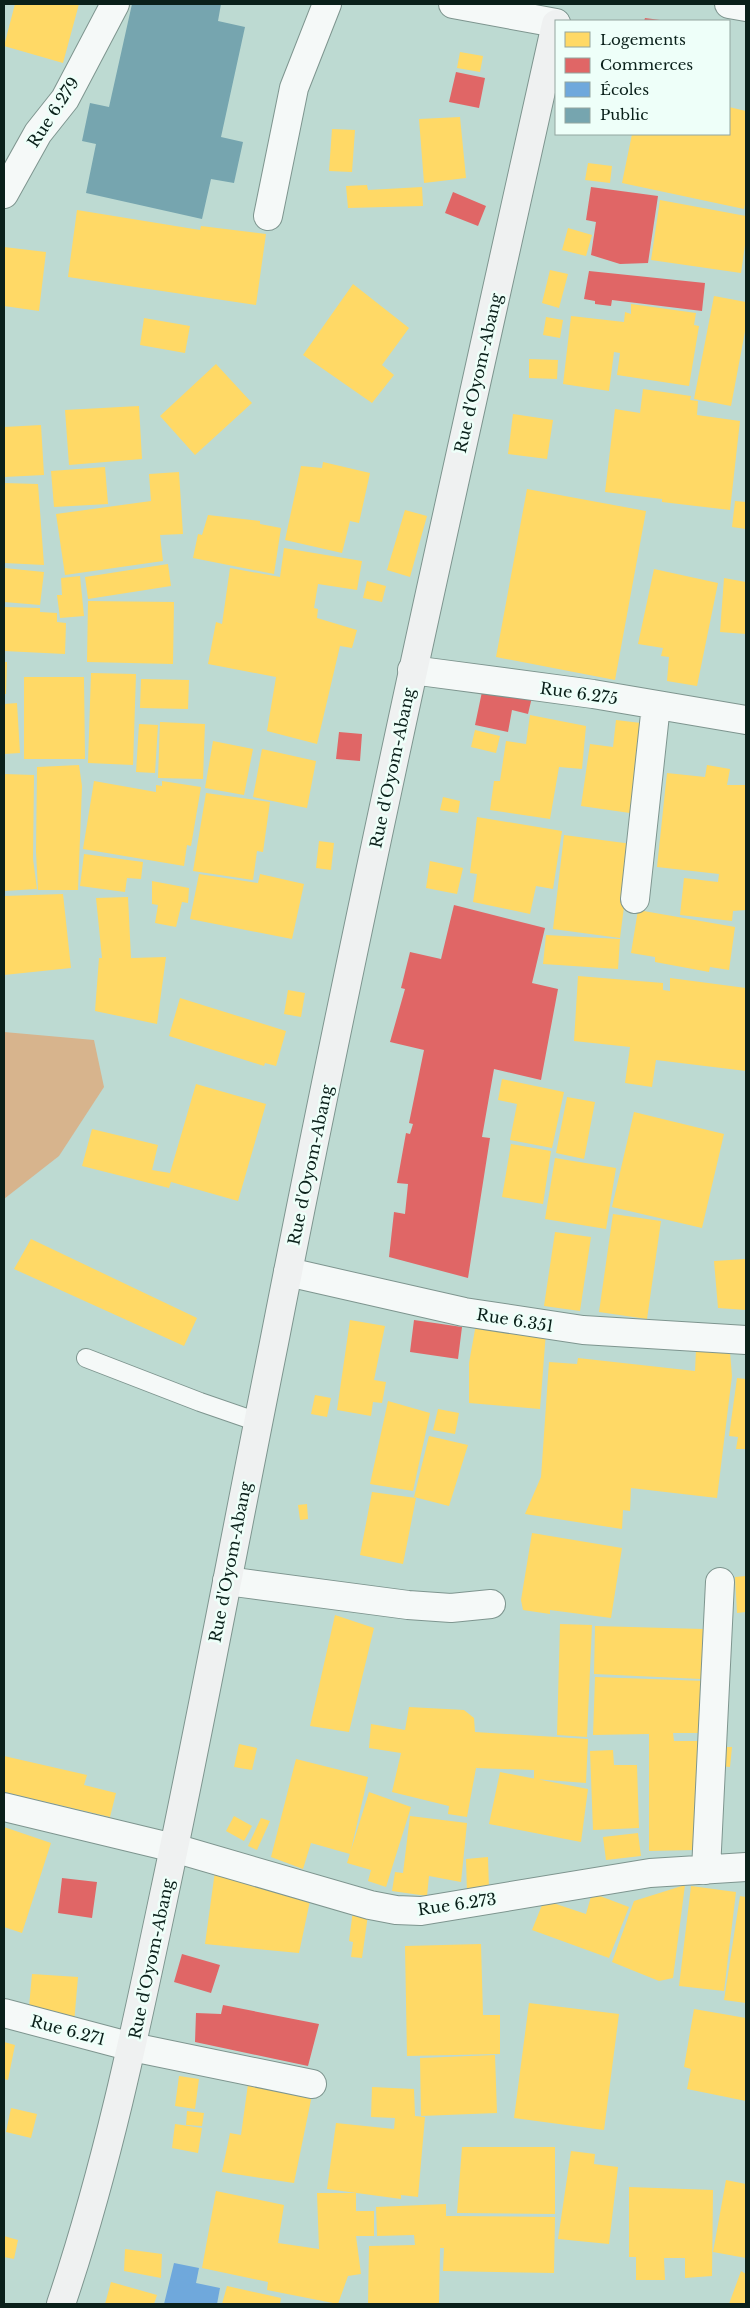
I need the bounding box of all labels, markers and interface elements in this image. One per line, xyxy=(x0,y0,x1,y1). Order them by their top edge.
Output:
legend xyxy=(555,20,730,135)
text: Logements xyxy=(600,30,686,49)
text: Commerces xyxy=(600,55,693,74)
street label: Rue 6.279 xyxy=(23,73,83,151)
text: Écoles xyxy=(600,80,649,99)
text: Public xyxy=(600,105,648,124)
street label: Rue d'Oyom-Abang xyxy=(450,291,506,455)
street label: Rue 6.275 xyxy=(539,678,619,708)
street label: Rue d'Oyom-Abang xyxy=(365,686,419,850)
street label: Rue d'Oyom-Abang xyxy=(283,1083,337,1247)
street label: Rue 6.351 xyxy=(475,1304,555,1336)
street label: Rue d'Oyom-Abang xyxy=(205,1480,255,1644)
street label: Rue d'Oyom-Abang xyxy=(124,1877,178,2041)
street label: Rue 6.273 xyxy=(416,1889,498,1919)
street label: Rue 6.271 xyxy=(28,2010,108,2050)

